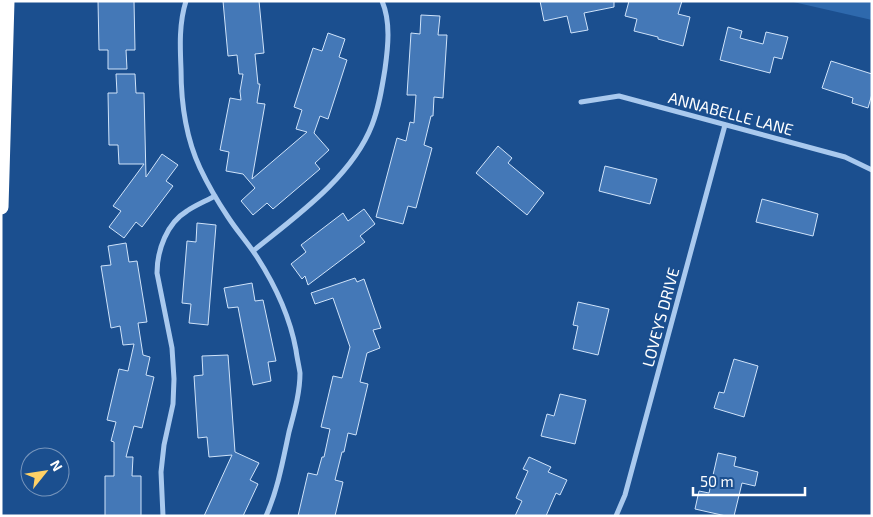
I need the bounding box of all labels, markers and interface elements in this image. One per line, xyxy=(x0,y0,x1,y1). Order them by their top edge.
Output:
street label: ANNABELLE LANE xyxy=(666,87,796,139)
street label: LOVEYS DRIVE xyxy=(638,265,682,369)
north arrow xyxy=(20,447,70,497)
text: N xyxy=(47,457,67,474)
scale bar xyxy=(693,464,806,496)
text: 50 m xyxy=(700,472,734,490)

